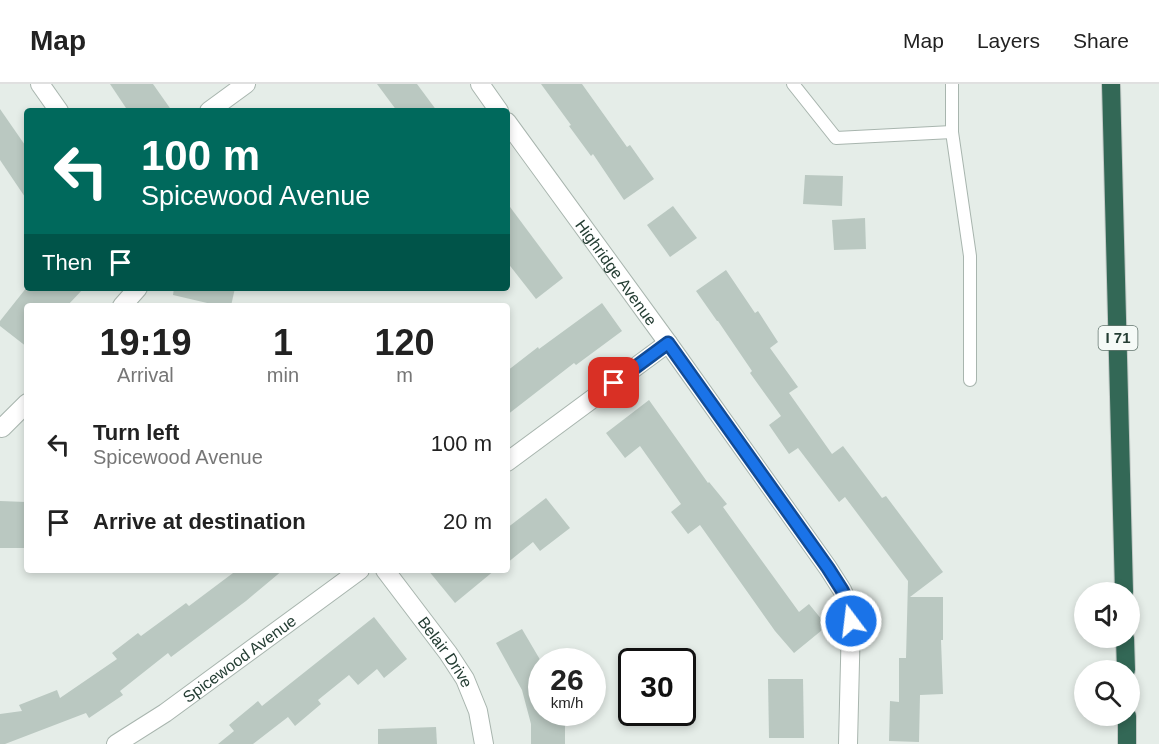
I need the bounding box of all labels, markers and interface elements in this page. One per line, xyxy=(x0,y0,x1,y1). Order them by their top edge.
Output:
text: Map xyxy=(30,25,86,56)
text: Map xyxy=(903,29,944,52)
text: Layers xyxy=(977,29,1040,52)
text: Share xyxy=(1073,29,1129,52)
icon: left xyxy=(42,132,120,210)
text: 100 m xyxy=(141,132,260,179)
text: Spicewood Avenue xyxy=(141,181,370,211)
street label: Highridge Avenue xyxy=(572,217,660,329)
icon: arrive xyxy=(104,246,137,279)
text: Then xyxy=(42,250,92,275)
text: 19:19 xyxy=(99,322,191,363)
text: 1 xyxy=(273,322,293,363)
text: 120 xyxy=(374,322,435,363)
road number: I 71 xyxy=(1098,326,1138,350)
pin xyxy=(588,357,639,408)
text: Arrival xyxy=(117,364,174,386)
text: min xyxy=(267,364,299,386)
text: m xyxy=(396,364,413,386)
icon: arrive xyxy=(597,366,630,399)
text: Turn left xyxy=(93,420,179,445)
icon: left xyxy=(42,428,75,461)
text: 100 m xyxy=(431,431,492,456)
text: Spicewood Avenue xyxy=(93,446,263,468)
icon: arrive xyxy=(42,506,75,539)
text: Arrive at destination xyxy=(93,509,306,534)
text: 20 m xyxy=(443,509,492,534)
map controls xyxy=(1074,582,1140,726)
button: sound xyxy=(1074,582,1140,648)
position arrow xyxy=(819,589,883,653)
street label: Spicewood Avenue xyxy=(180,612,299,706)
street label: Belair Drive xyxy=(414,613,475,690)
speed limit sign: 30 xyxy=(618,648,696,726)
button: search xyxy=(1074,660,1140,726)
text: 26 xyxy=(550,663,584,696)
text: km/h xyxy=(551,694,583,711)

